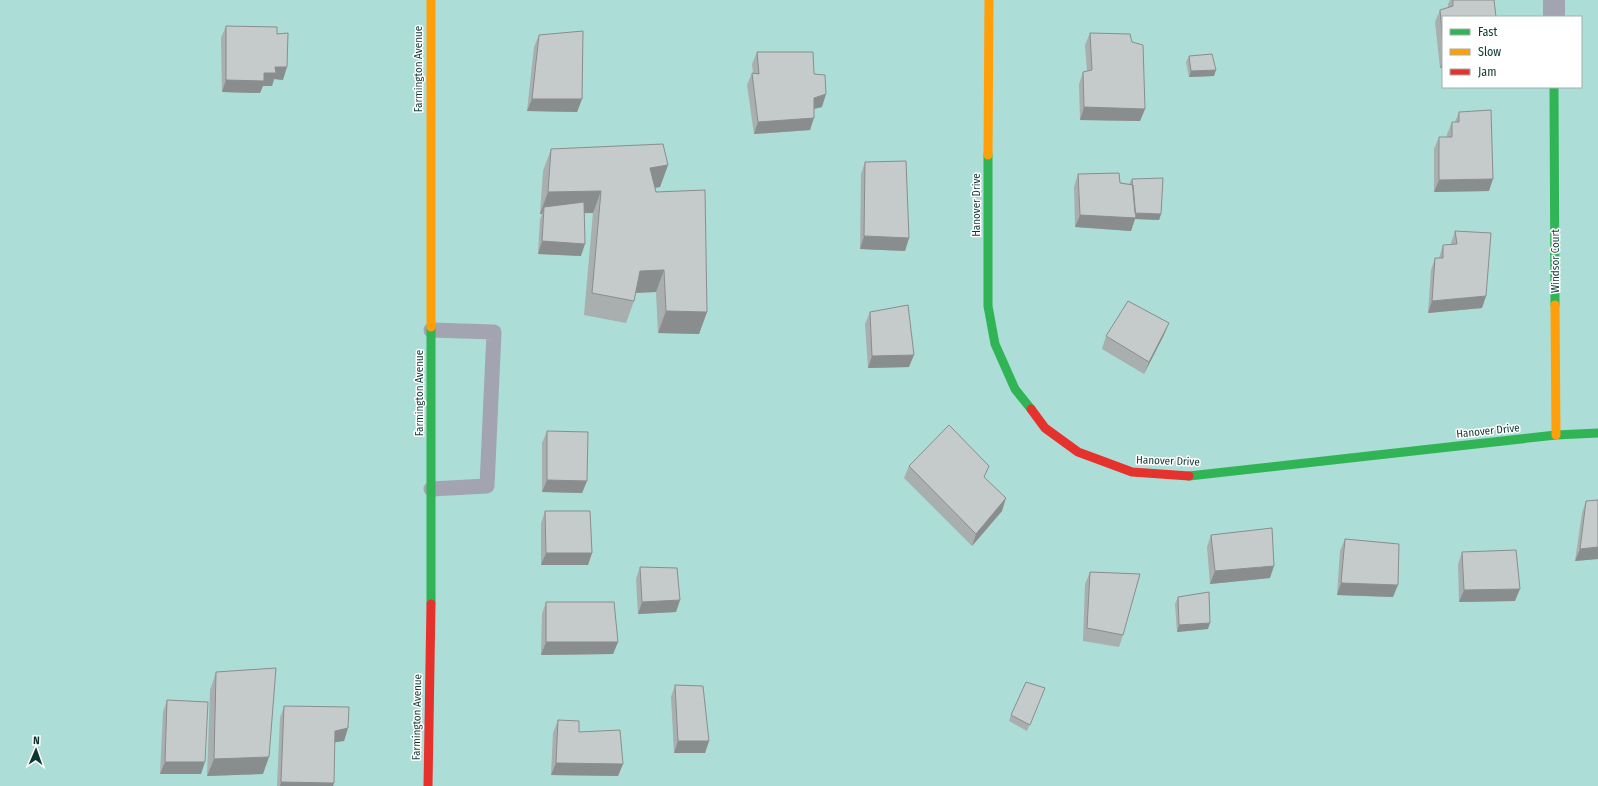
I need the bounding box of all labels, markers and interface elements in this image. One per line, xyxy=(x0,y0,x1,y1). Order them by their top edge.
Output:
legend xyxy=(1442,16,1582,88)
text: Fast xyxy=(1478,25,1497,39)
street label: Farmington Avenue xyxy=(412,26,425,112)
text: Slow xyxy=(1478,45,1501,59)
text: Jam xyxy=(1478,65,1496,79)
street label: Hanover Drive xyxy=(970,173,983,237)
street label: Windsor Court xyxy=(1549,229,1562,293)
street label: Farmington Avenue xyxy=(413,350,426,436)
street label: Hanover Drive xyxy=(1456,421,1520,441)
street label: Hanover Drive xyxy=(1136,453,1200,469)
street label: Farmington Avenue xyxy=(410,674,424,760)
north arrow xyxy=(16,730,56,770)
text: N xyxy=(33,734,40,747)

